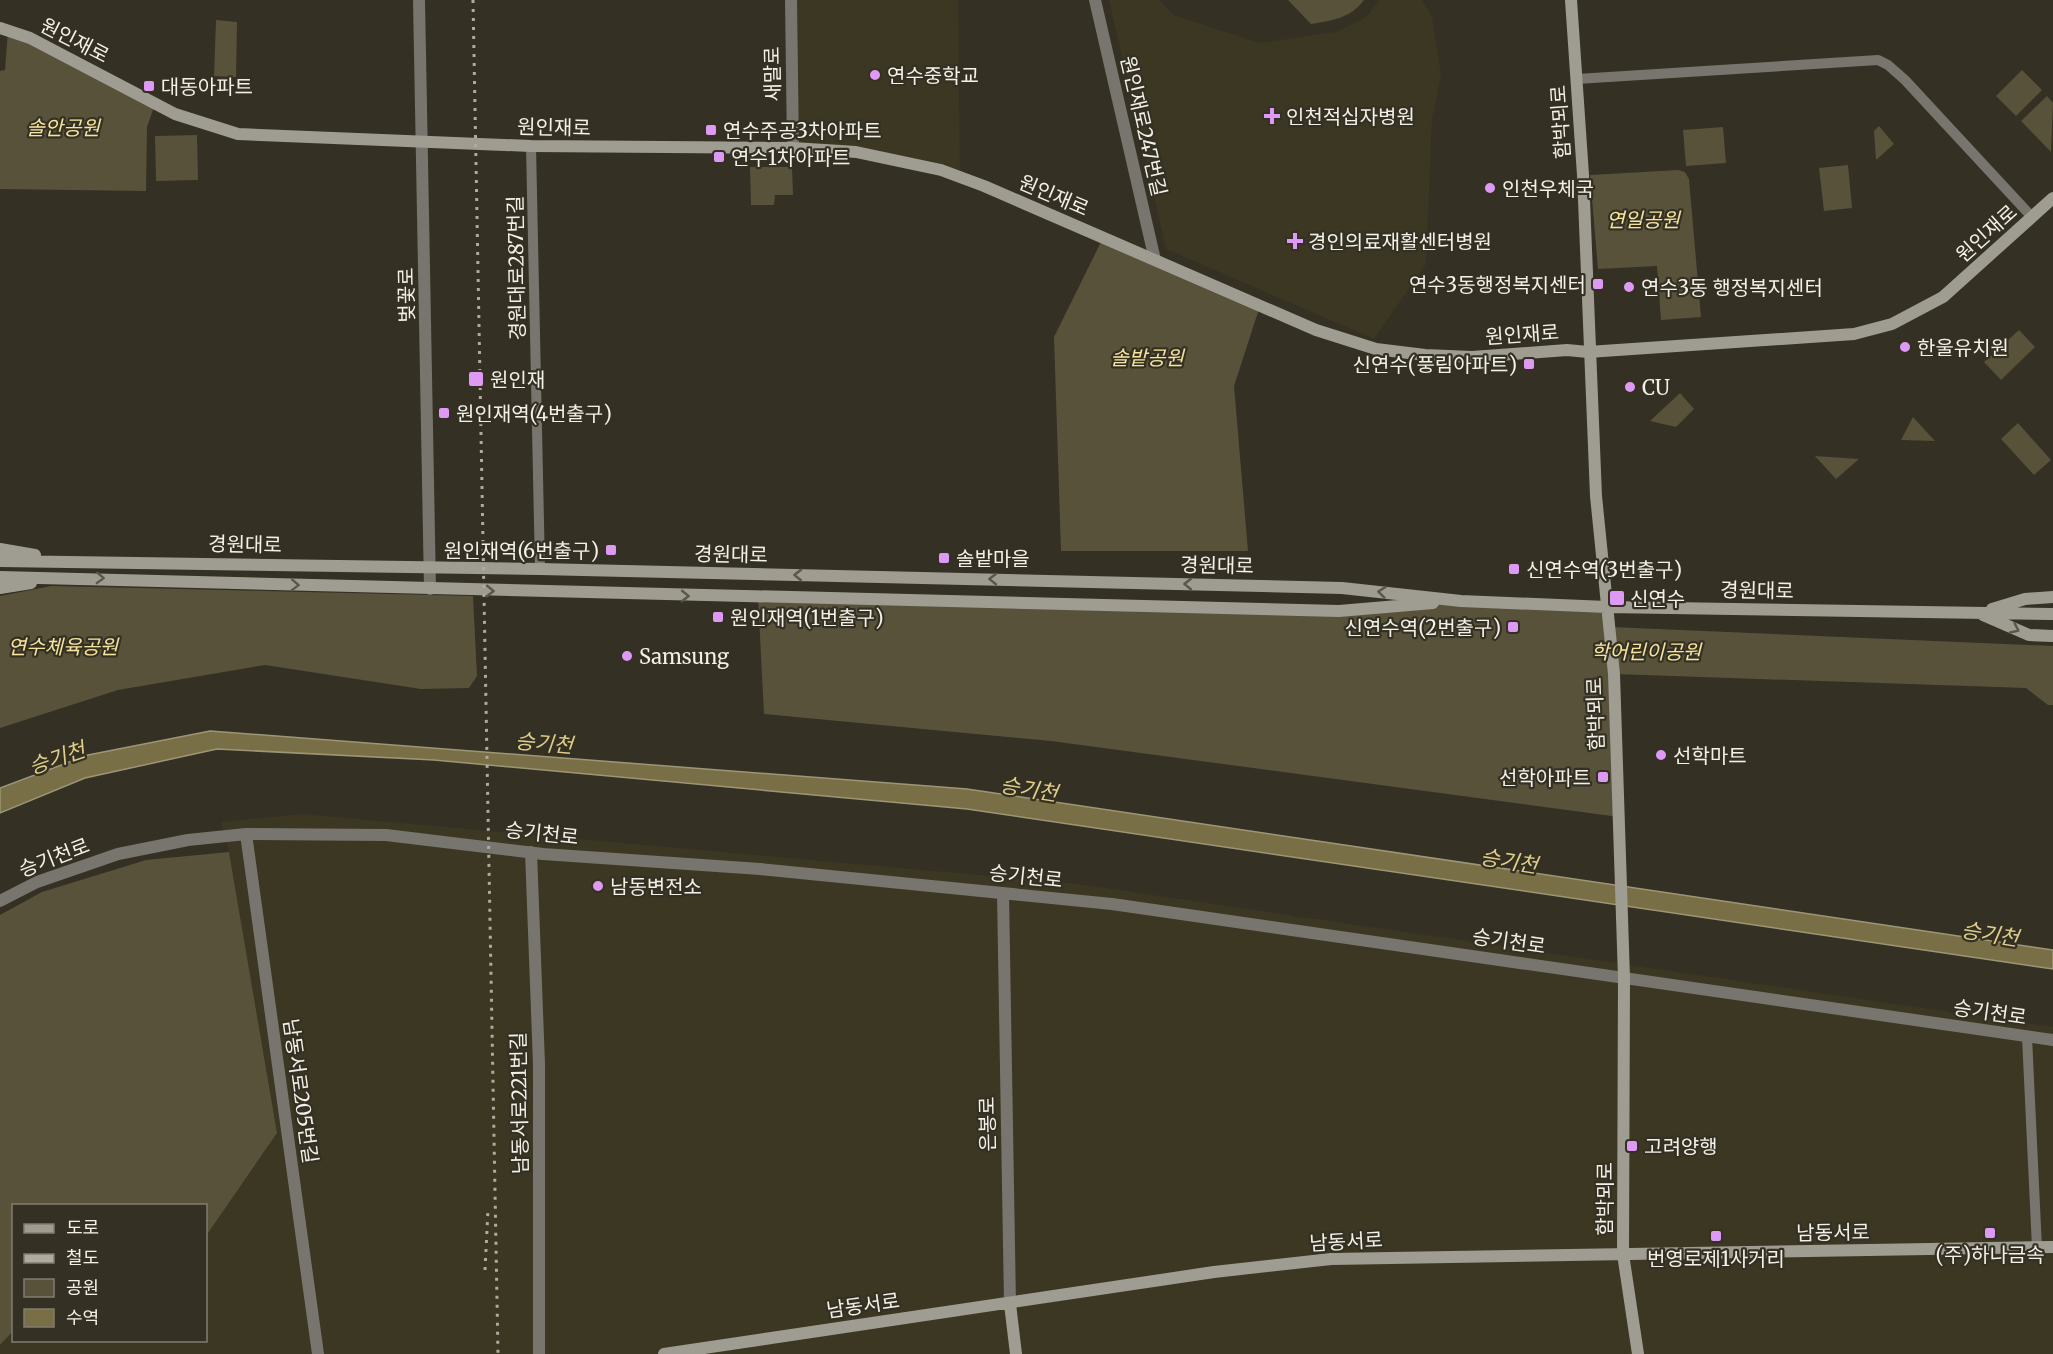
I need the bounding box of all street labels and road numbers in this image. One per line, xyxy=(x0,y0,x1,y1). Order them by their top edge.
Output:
street label: 원인재로 xyxy=(37,12,113,68)
street label: 새말로 xyxy=(759,46,785,102)
street label: 원인재로247번길 xyxy=(1116,53,1172,199)
street label: 함박뫼로 xyxy=(1545,84,1575,160)
street label: 원인재로 xyxy=(517,114,591,140)
street label: 원인재로 xyxy=(1015,169,1093,221)
street label: 경원대로287번길 xyxy=(502,195,530,341)
street label: 원인재로 xyxy=(1950,199,2022,267)
street label: 벚꽃로 xyxy=(393,267,419,323)
street label: 원인재로 xyxy=(1484,319,1560,349)
street label: 경원대로 xyxy=(208,531,282,557)
street label: 경원대로 xyxy=(694,541,768,567)
street label: 경원대로 xyxy=(1180,552,1254,578)
street label: 경원대로 xyxy=(1720,577,1794,603)
street label: 함박뫼로 xyxy=(1581,677,1609,751)
street label: 승기천로 xyxy=(504,817,580,849)
street label: 승기천로 xyxy=(15,832,93,882)
street label: 승기천로 xyxy=(988,860,1064,892)
street label: 승기천로 xyxy=(1471,923,1547,959)
street label: 승기천로 xyxy=(1952,994,2028,1030)
street label: 남동서로205번길 xyxy=(278,1017,324,1165)
street label: 남동서로221번길 xyxy=(505,1032,533,1174)
street label: 은봉로 xyxy=(974,1096,1000,1152)
street label: 함박뫼로 xyxy=(1592,1162,1617,1236)
street label: 남동서로 xyxy=(1796,1219,1870,1245)
street label: 남동서로 xyxy=(1309,1227,1383,1255)
street label: 남동서로 xyxy=(825,1287,901,1323)

